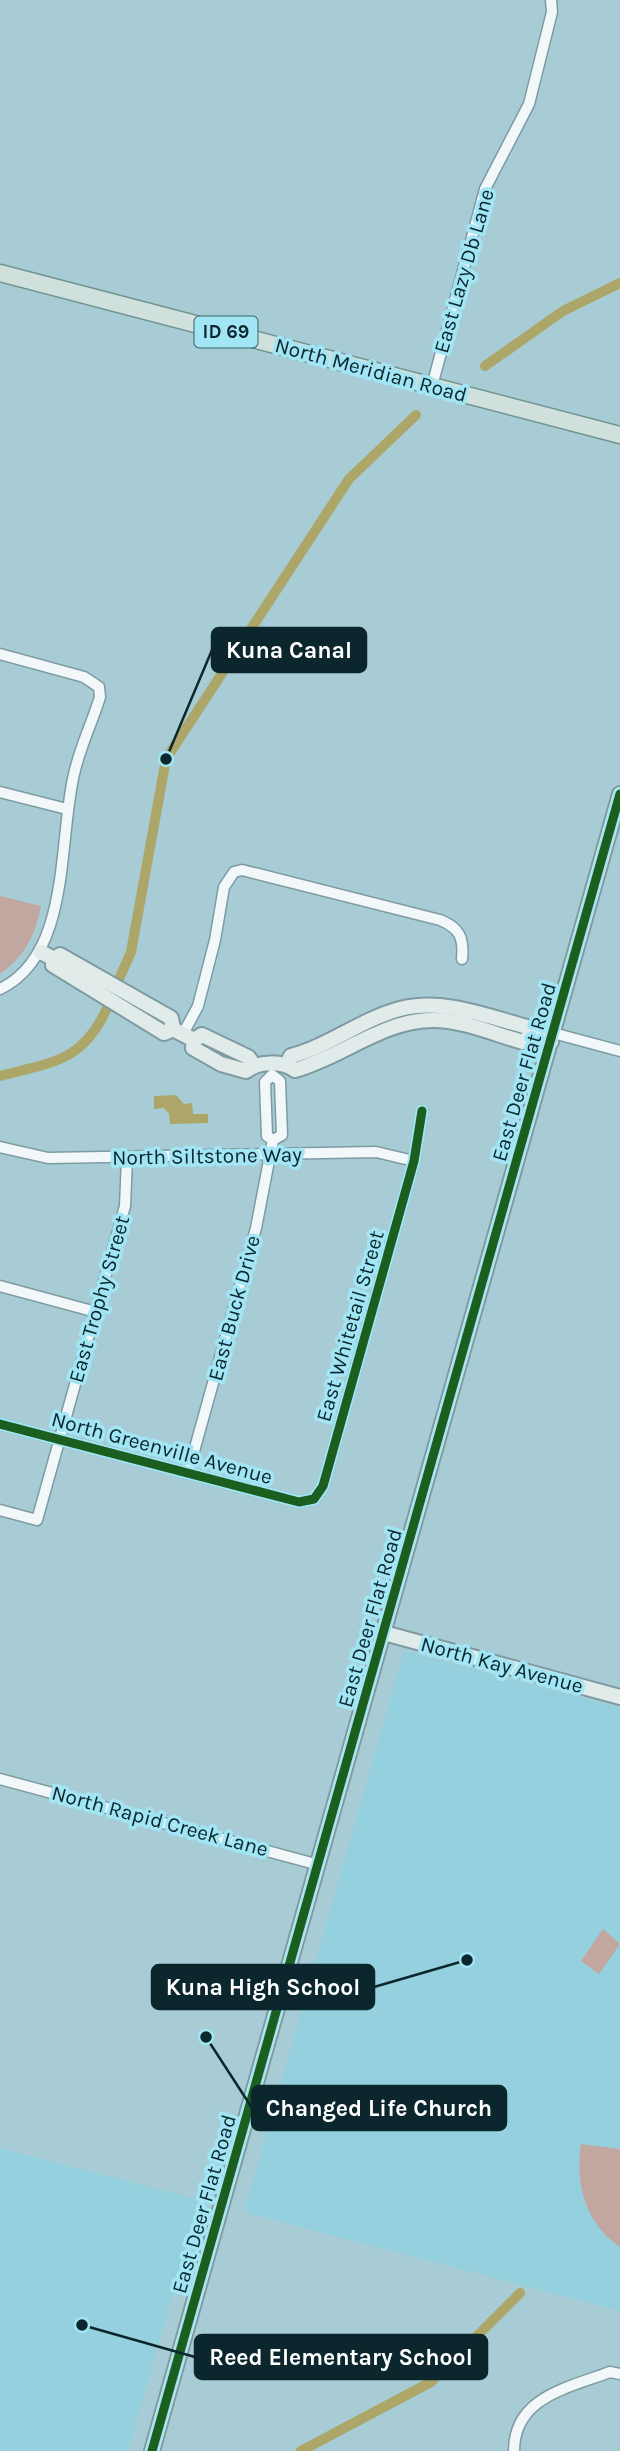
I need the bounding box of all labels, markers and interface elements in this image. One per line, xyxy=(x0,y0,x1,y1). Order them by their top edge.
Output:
street label: East Lazy Db Lane xyxy=(429,186,499,356)
road number: ID 69 xyxy=(194,316,258,348)
street label: North Meridian Road xyxy=(272,333,470,407)
callout: Kuna Canal xyxy=(212,628,366,672)
text: Kuna Canal xyxy=(226,637,352,664)
street label: East Deer Flat Road xyxy=(487,980,561,1164)
street label: North Siltstone Way xyxy=(112,1142,302,1170)
street label: East Trophy Street xyxy=(64,1213,134,1385)
street label: East Whitetail Street xyxy=(311,1227,389,1424)
street label: East Buck Drive xyxy=(203,1233,265,1383)
street label: North Greenville Avenue xyxy=(49,1407,275,1489)
street label: East Deer Flat Road xyxy=(333,1526,407,1710)
street label: North Kay Avenue xyxy=(418,1632,586,1698)
street label: North Rapid Creek Lane xyxy=(49,1781,271,1861)
callout: Kuna High School xyxy=(152,1965,374,2009)
text: Kuna High School xyxy=(166,1974,360,2001)
callout: Changed Life Church xyxy=(252,2086,506,2130)
text: Changed Life Church xyxy=(266,2095,492,2122)
street label: East Deer Flat Road xyxy=(167,2112,241,2296)
callout: Reed Elementary School xyxy=(195,2335,487,2379)
text: Reed Elementary School xyxy=(209,2344,473,2371)

